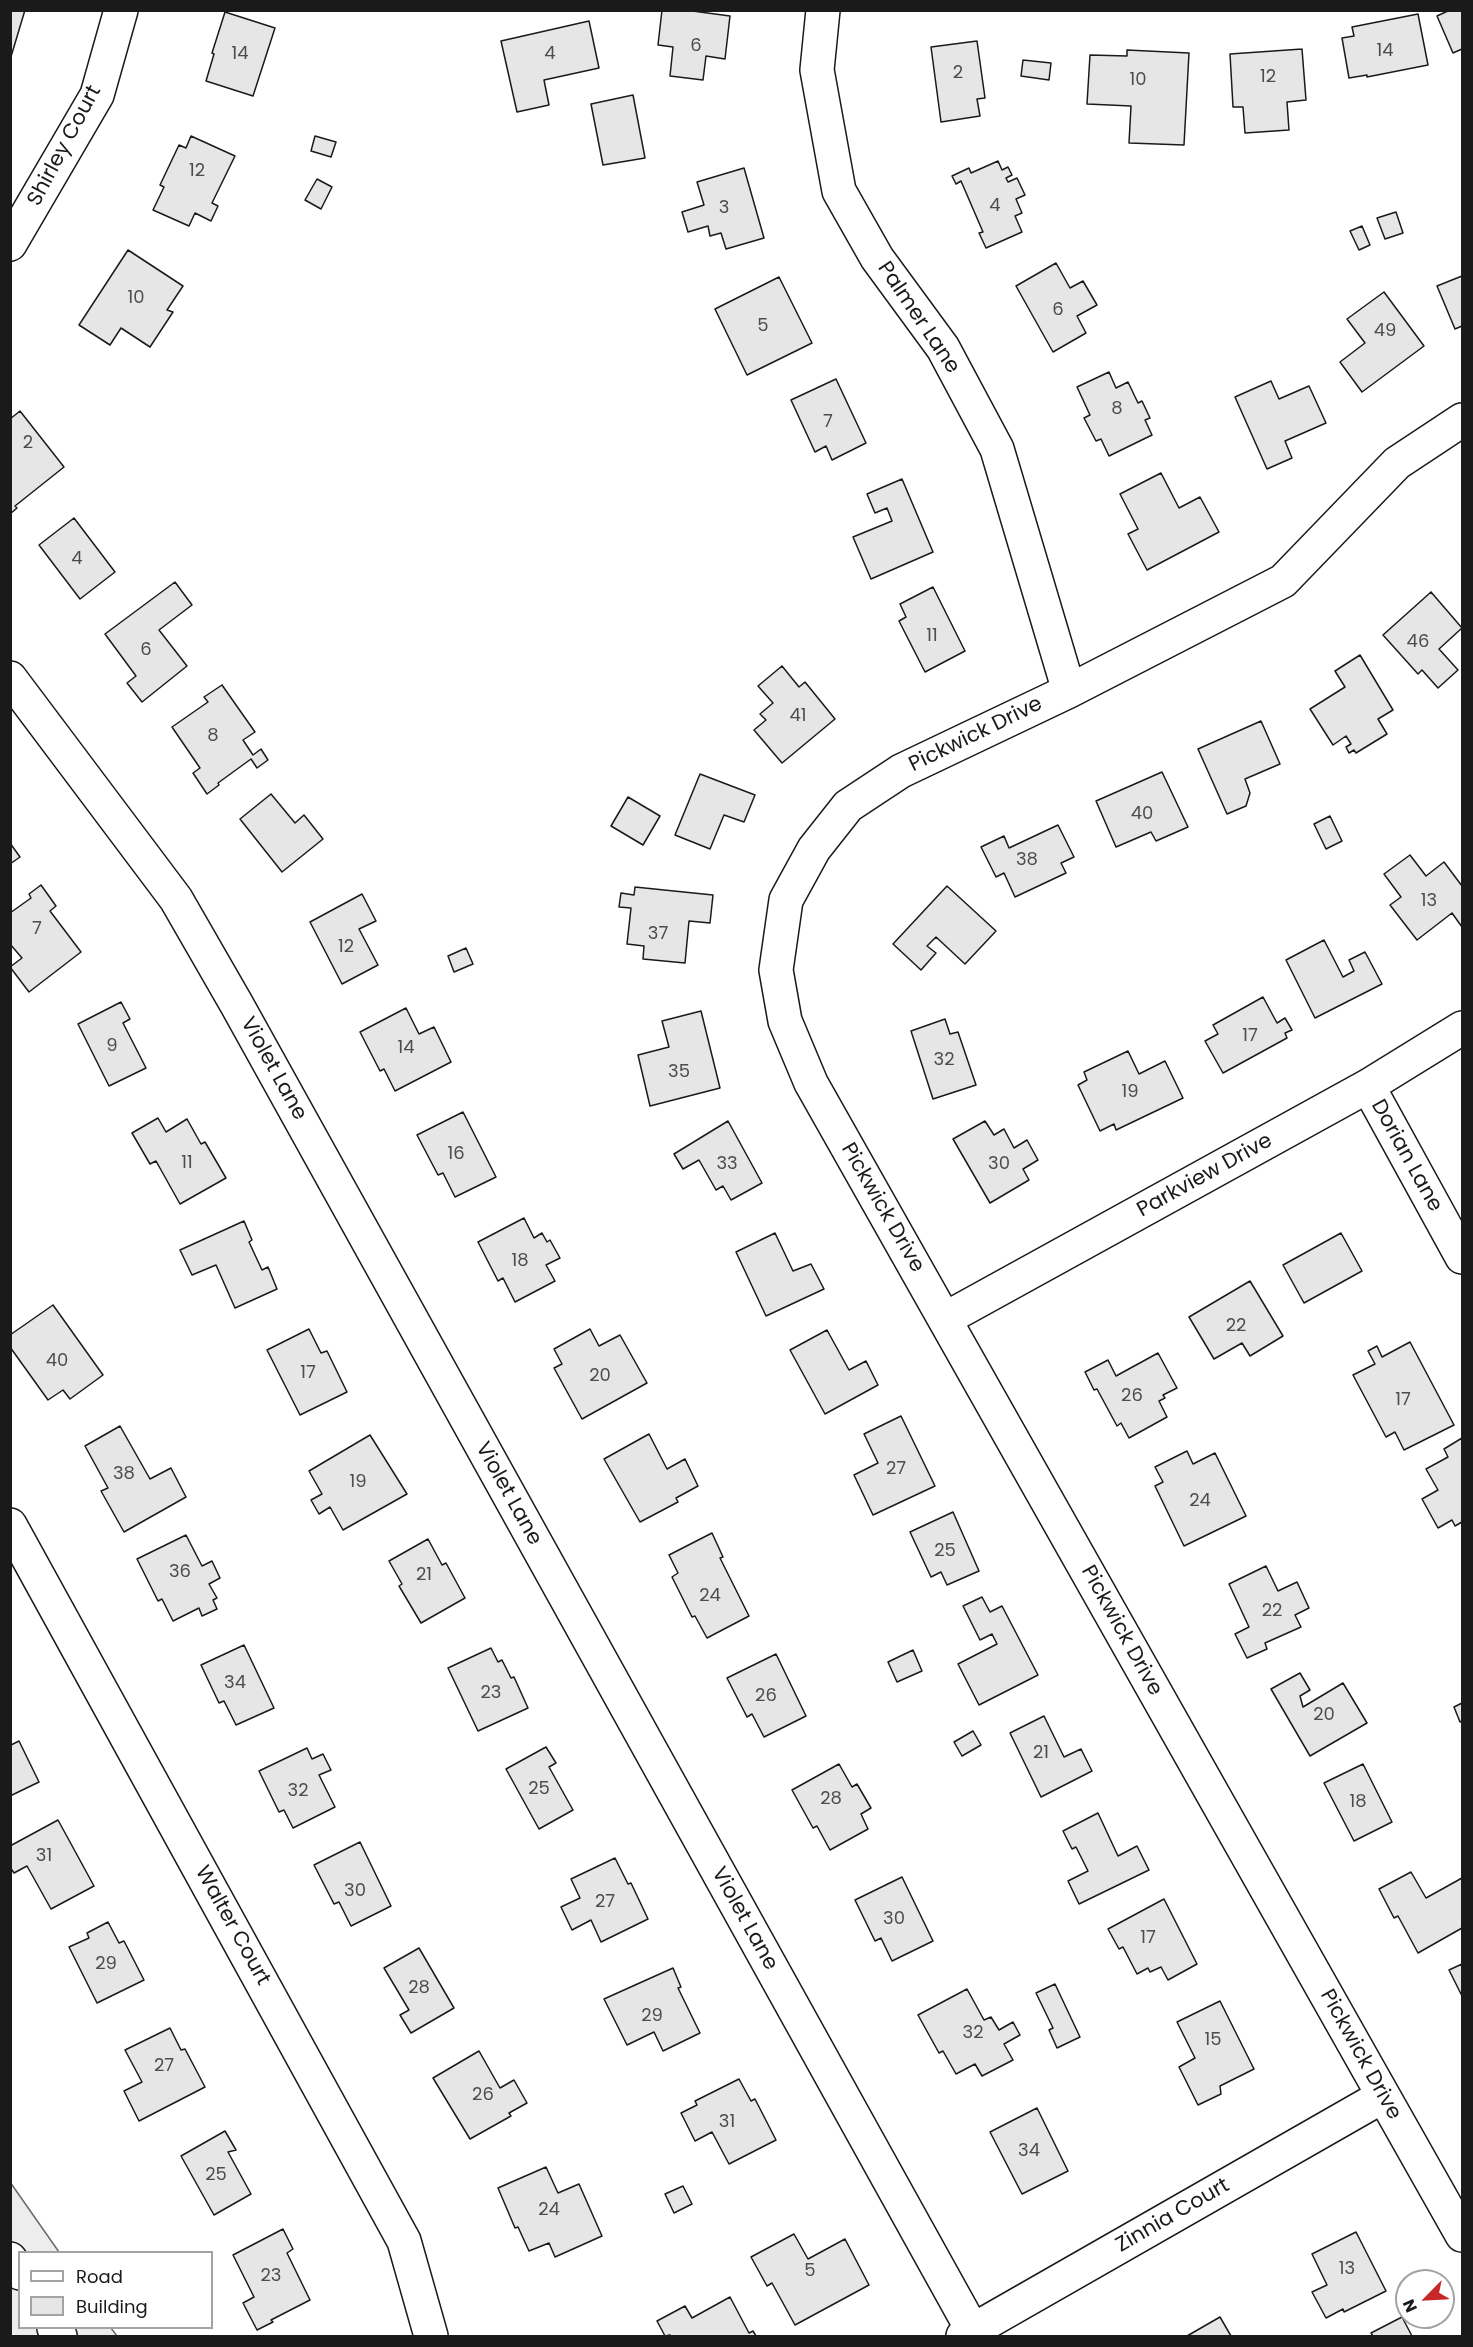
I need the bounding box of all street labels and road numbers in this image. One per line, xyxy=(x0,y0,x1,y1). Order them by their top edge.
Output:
street label: Shirley Court xyxy=(23,81,107,211)
street label: Palmer Lane xyxy=(871,257,965,379)
street label: Pickwick Drive xyxy=(905,692,1047,778)
street label: Violet Lane xyxy=(234,1013,312,1125)
street label: Dorian Lane xyxy=(1365,1096,1447,1216)
street label: Parkview Drive xyxy=(1133,1129,1277,1223)
street label: Pickwick Drive xyxy=(835,1139,929,1277)
street label: Violet Lane xyxy=(469,1438,547,1550)
street label: Pickwick Drive xyxy=(1075,1561,1167,1701)
street label: Walter Court xyxy=(189,1862,275,1990)
street label: Violet Lane xyxy=(705,1863,783,1975)
street label: Pickwick Drive xyxy=(1314,1985,1406,2125)
street label: Zinnia Court xyxy=(1112,2173,1234,2259)

